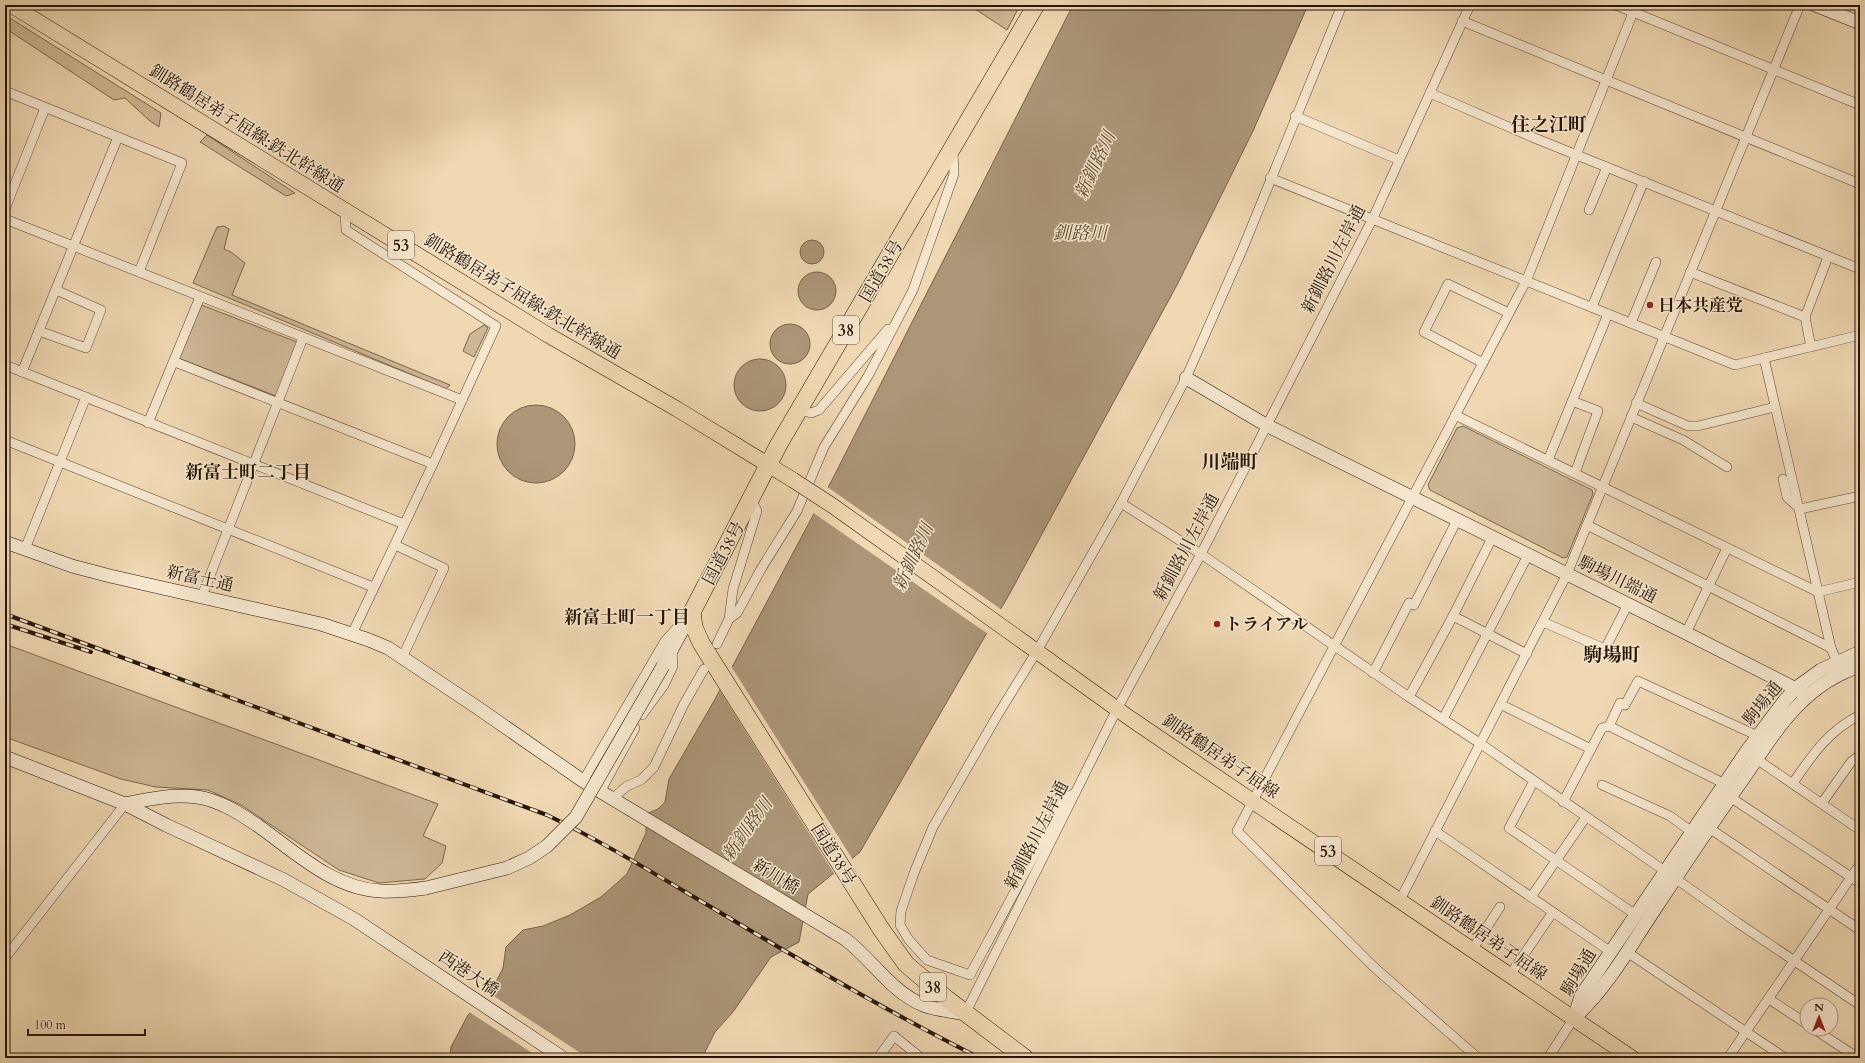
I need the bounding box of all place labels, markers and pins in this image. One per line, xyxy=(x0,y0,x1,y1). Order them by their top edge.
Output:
place label: 日本共産党 xyxy=(1658,294,1743,317)
marker: 日本共産党 xyxy=(1645,300,1655,310)
place label: トライアル xyxy=(1225,613,1308,636)
marker: トライアル xyxy=(1212,619,1222,629)

